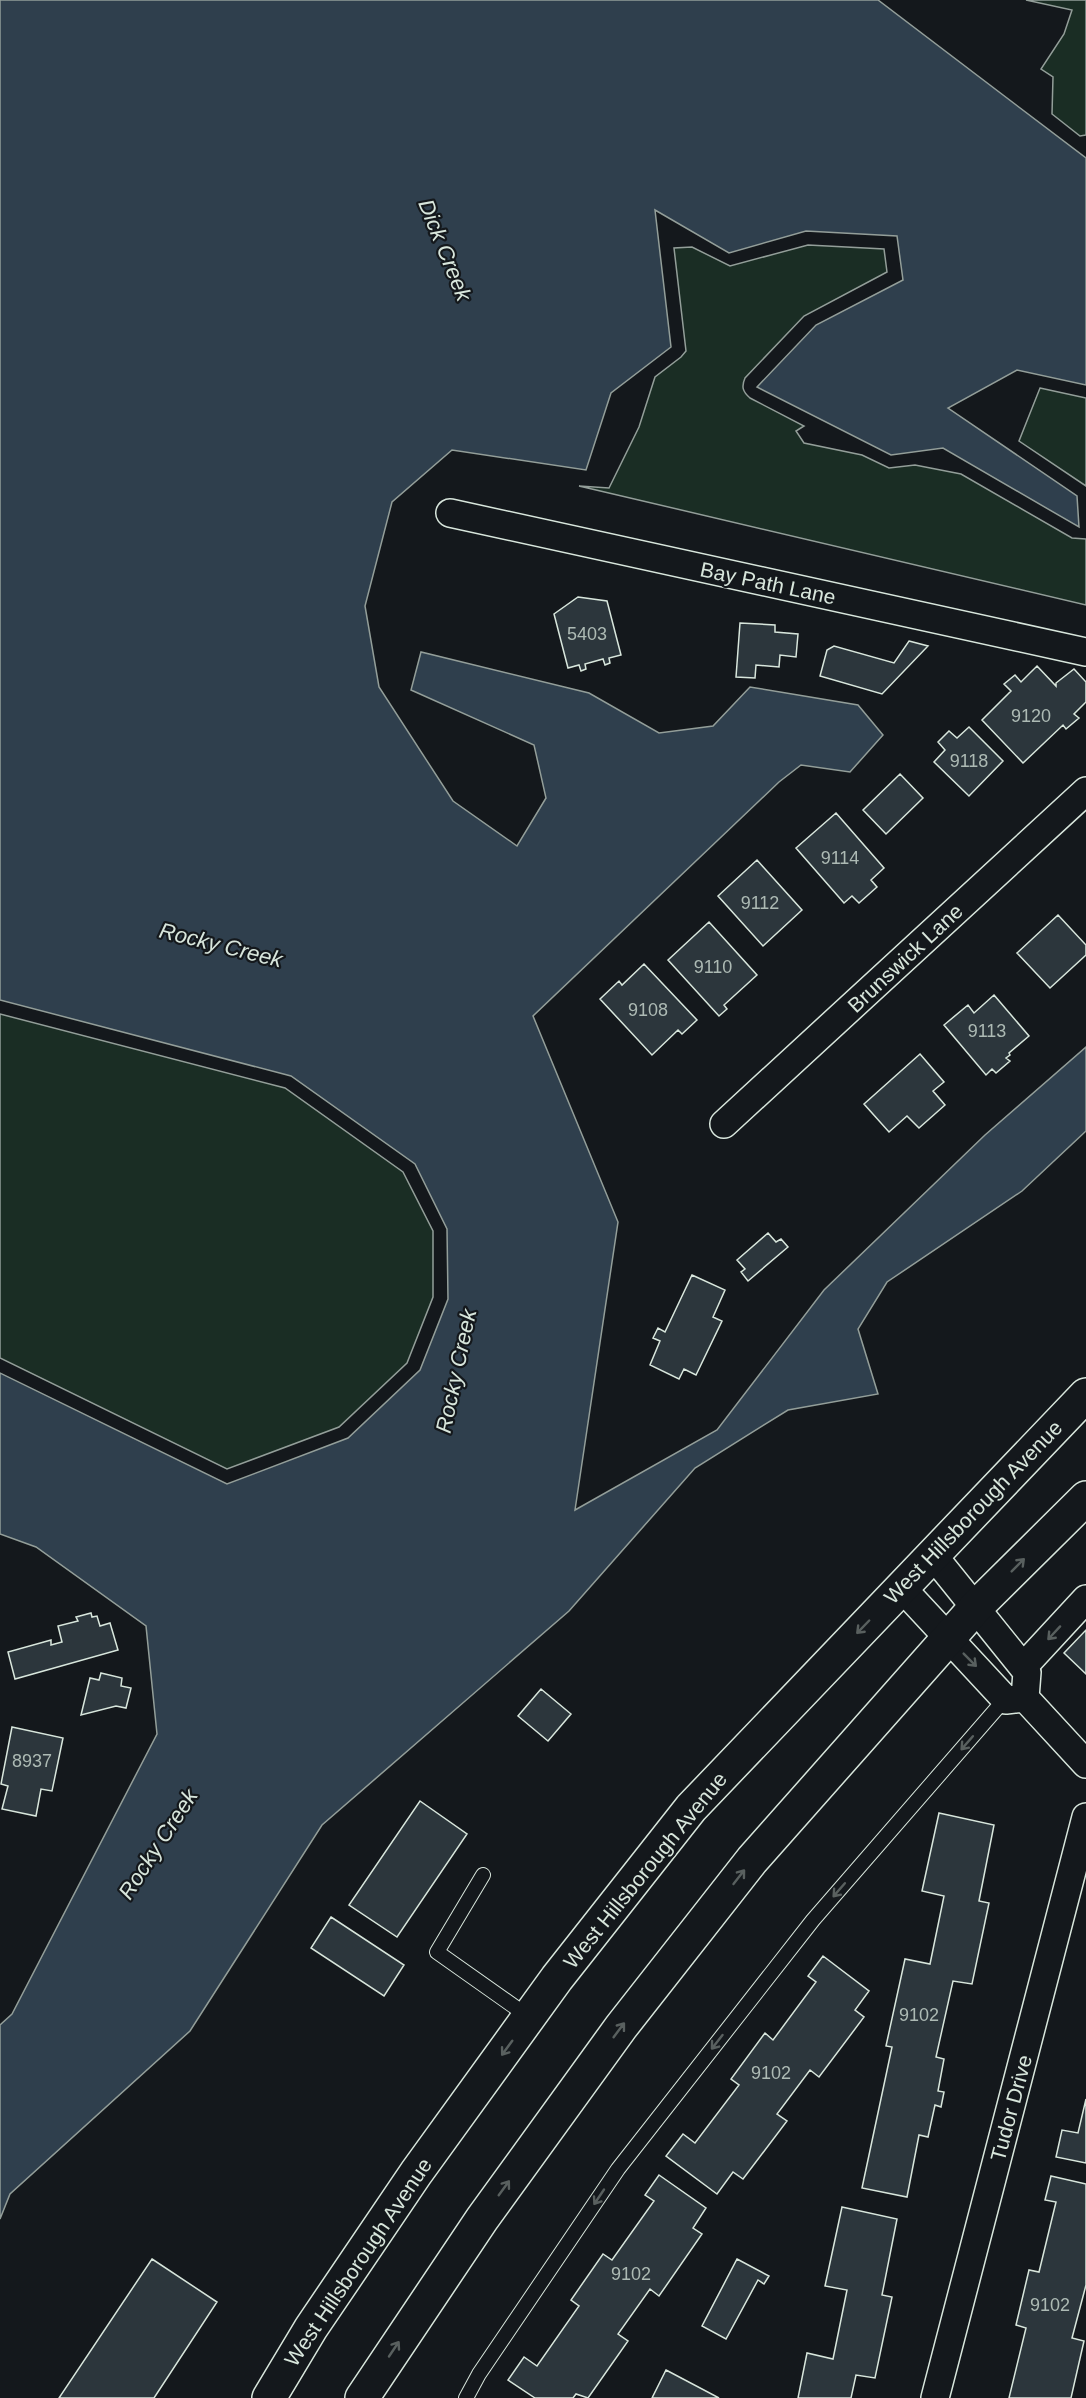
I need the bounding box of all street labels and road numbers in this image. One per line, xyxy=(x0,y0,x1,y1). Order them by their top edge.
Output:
street label: Bay Path Lane xyxy=(698,557,838,609)
street label: Brunswick Lane xyxy=(843,899,967,1017)
street label: West Hillsborough Avenue xyxy=(879,1416,1067,1608)
street label: West Hillsborough Avenue xyxy=(559,1767,731,1973)
street label: Tudor Drive xyxy=(986,2052,1036,2164)
street label: West Hillsborough Avenue xyxy=(280,2154,436,2370)

